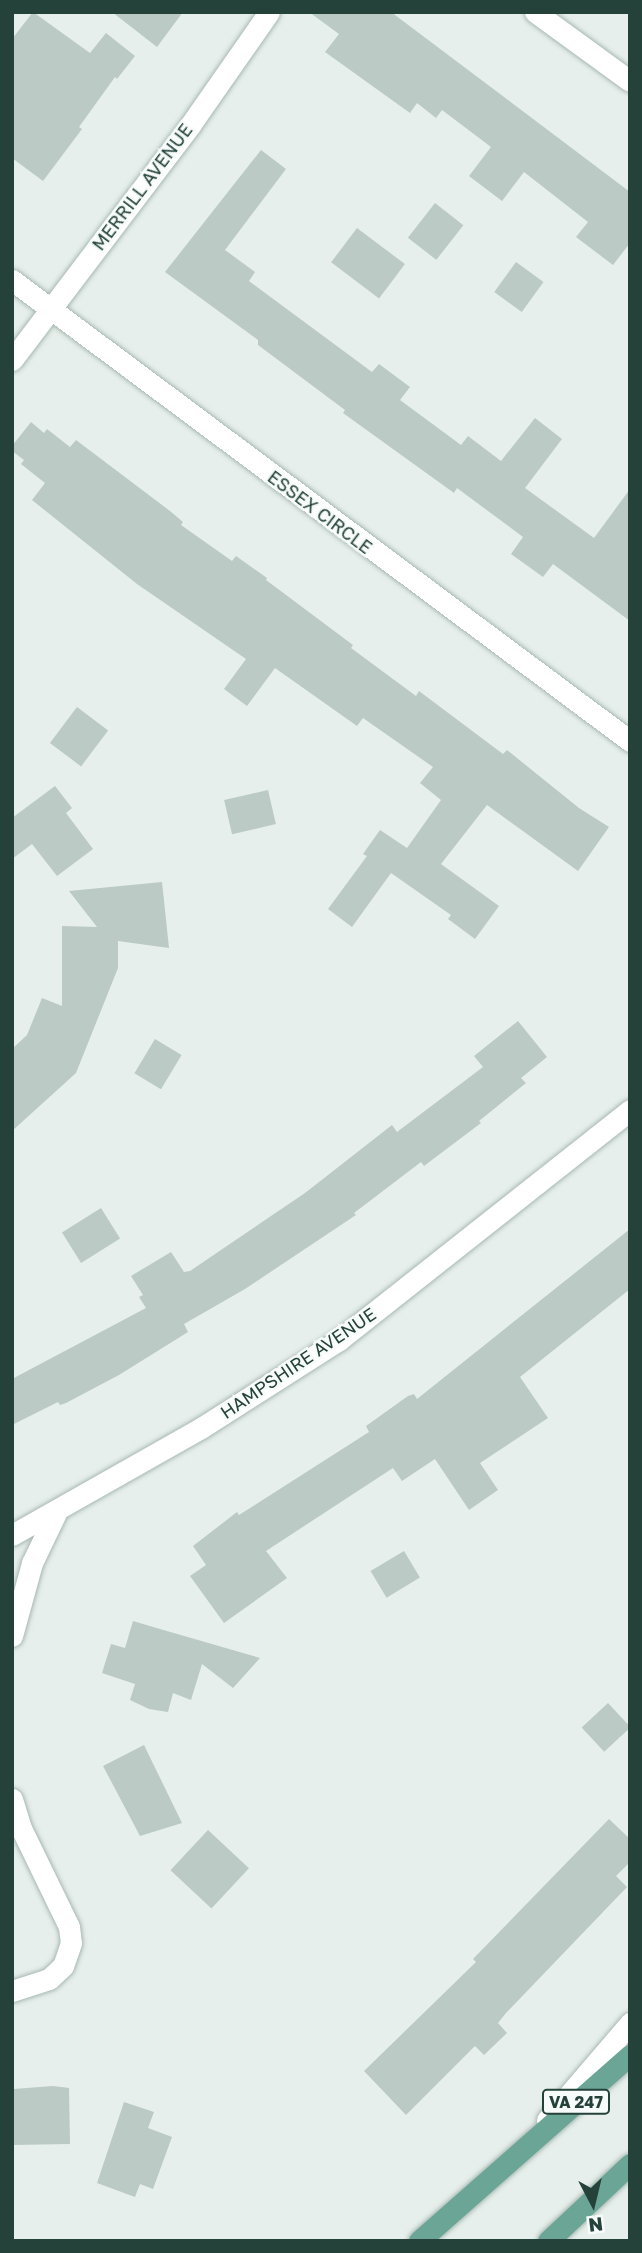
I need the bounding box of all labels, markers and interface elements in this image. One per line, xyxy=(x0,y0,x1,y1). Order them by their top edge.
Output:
street label: MERRILL AVENUE xyxy=(87,119,197,255)
street label: ESSEX CIRCLE xyxy=(264,466,376,558)
street label: HAMPSHIRE AVENUE xyxy=(216,1303,380,1423)
road number: VA 247 xyxy=(541,2090,611,2114)
north arrow xyxy=(558,2169,628,2239)
text: N xyxy=(587,2213,604,2238)

